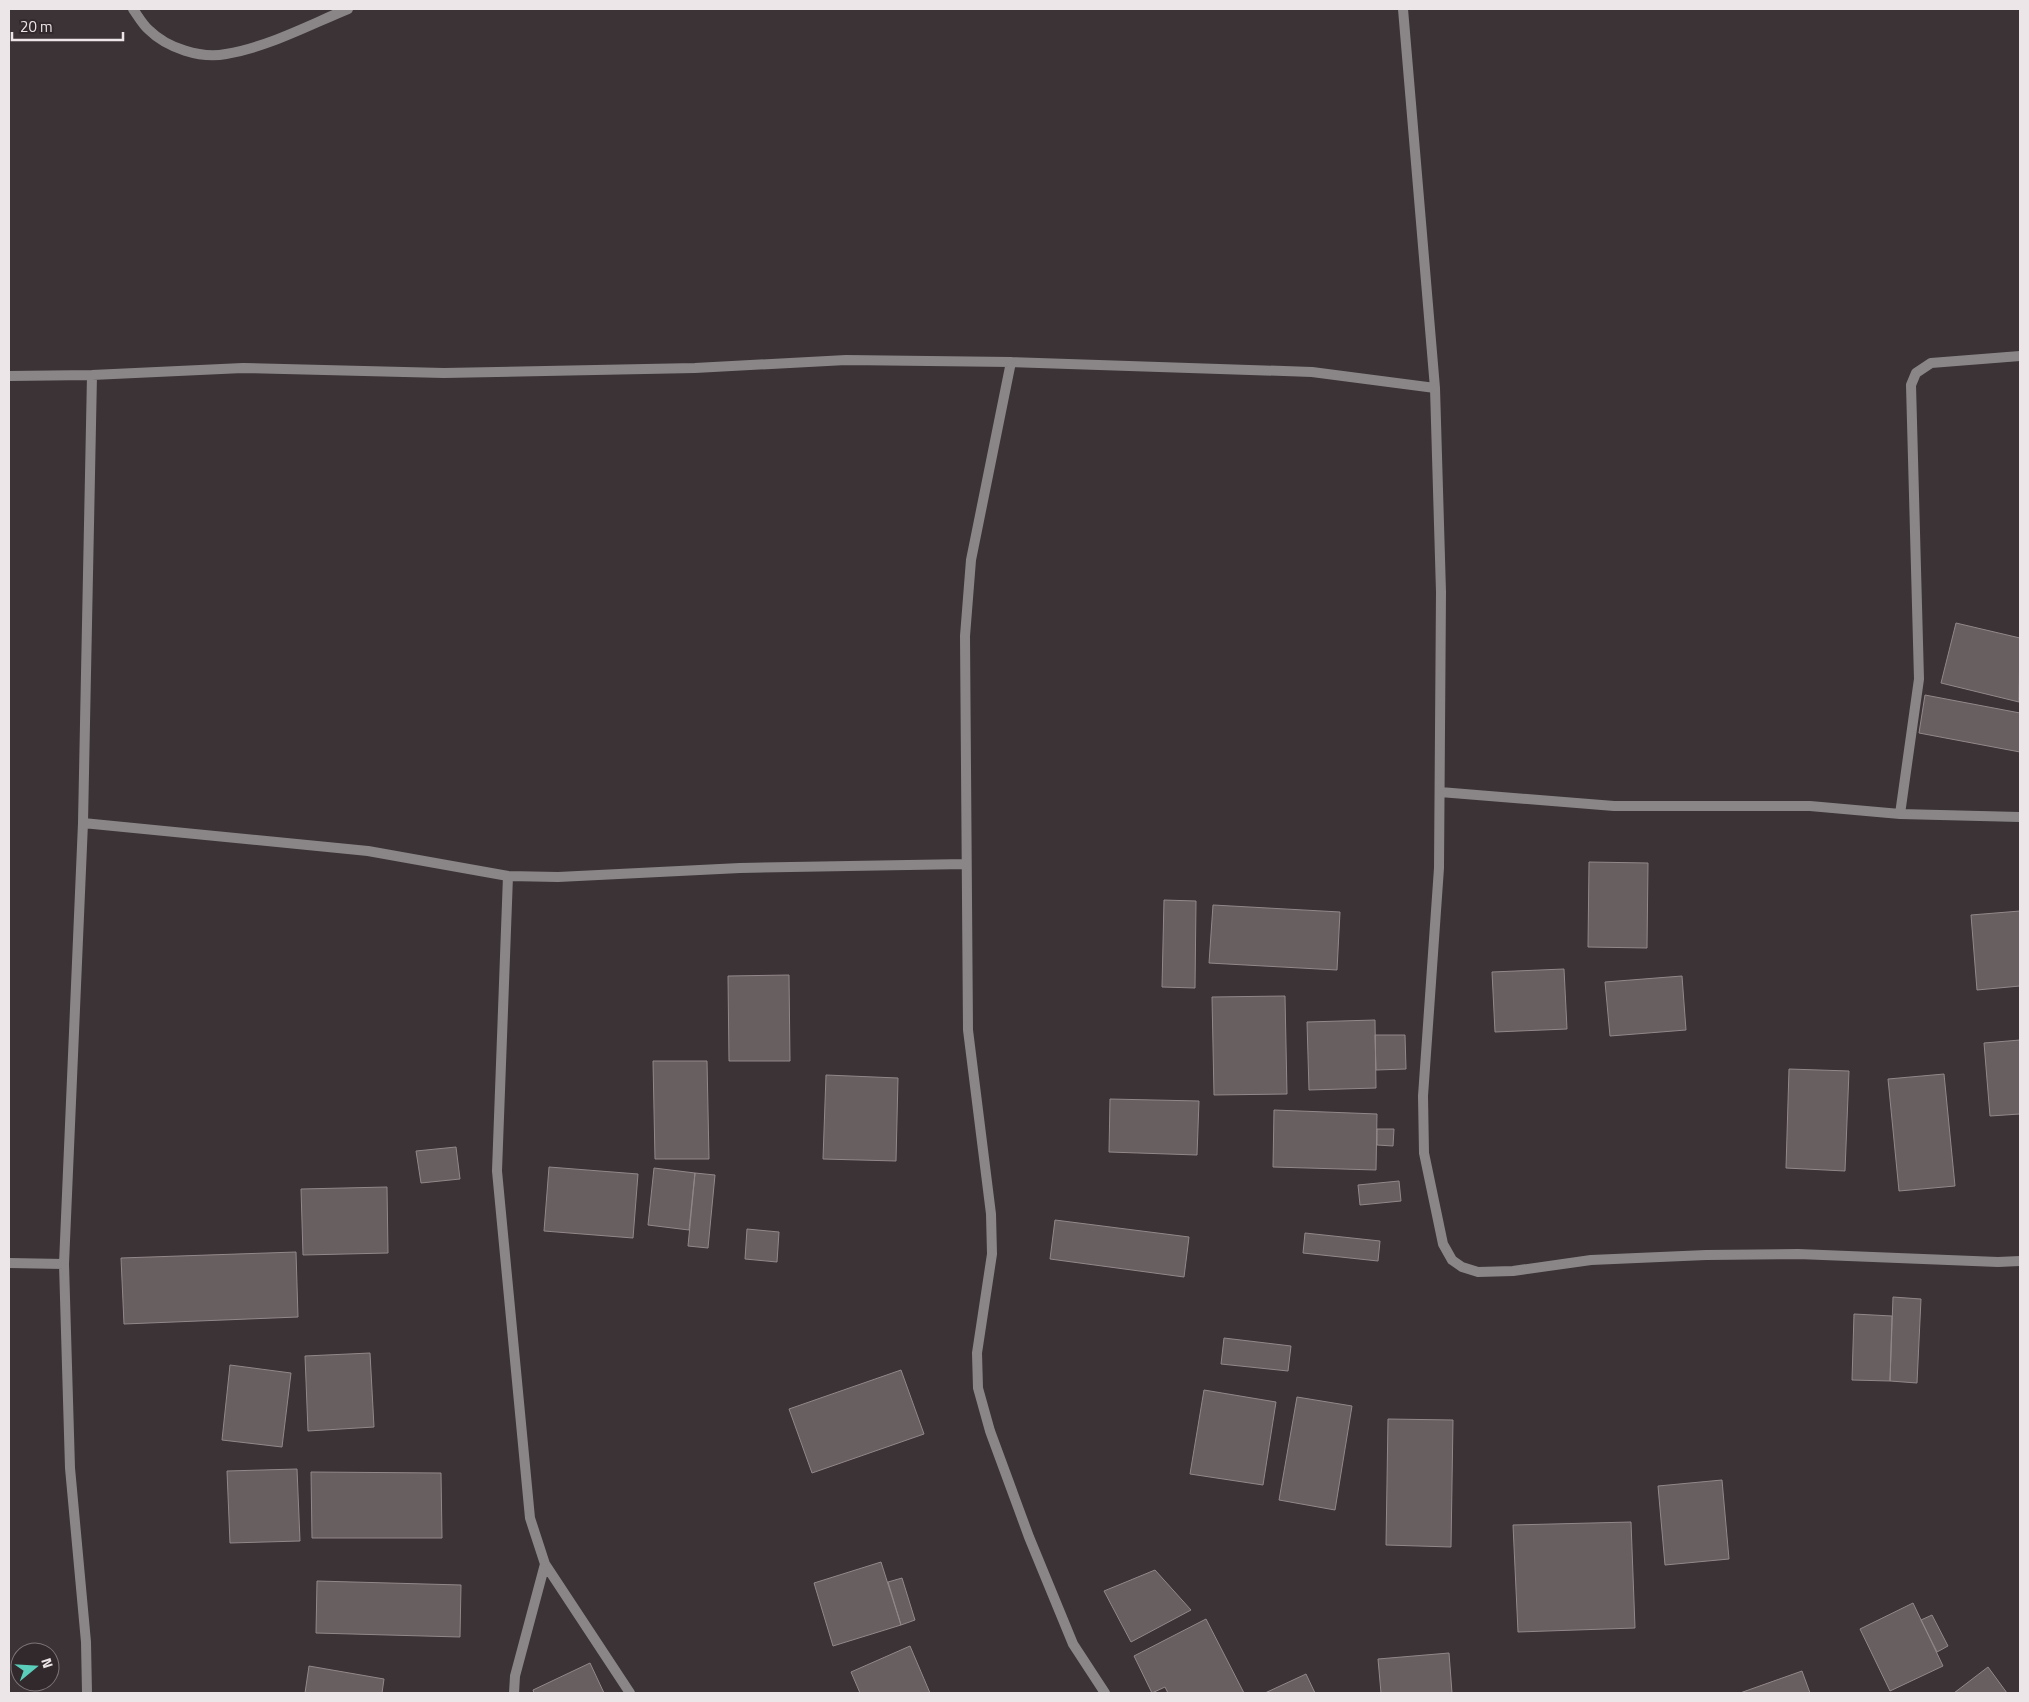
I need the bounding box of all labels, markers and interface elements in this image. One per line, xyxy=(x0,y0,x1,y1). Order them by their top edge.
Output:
scale bar xyxy=(12,10,124,42)
text: 20 m xyxy=(20,15,53,38)
north arrow xyxy=(10,1642,60,1692)
text: N xyxy=(36,1655,59,1671)

